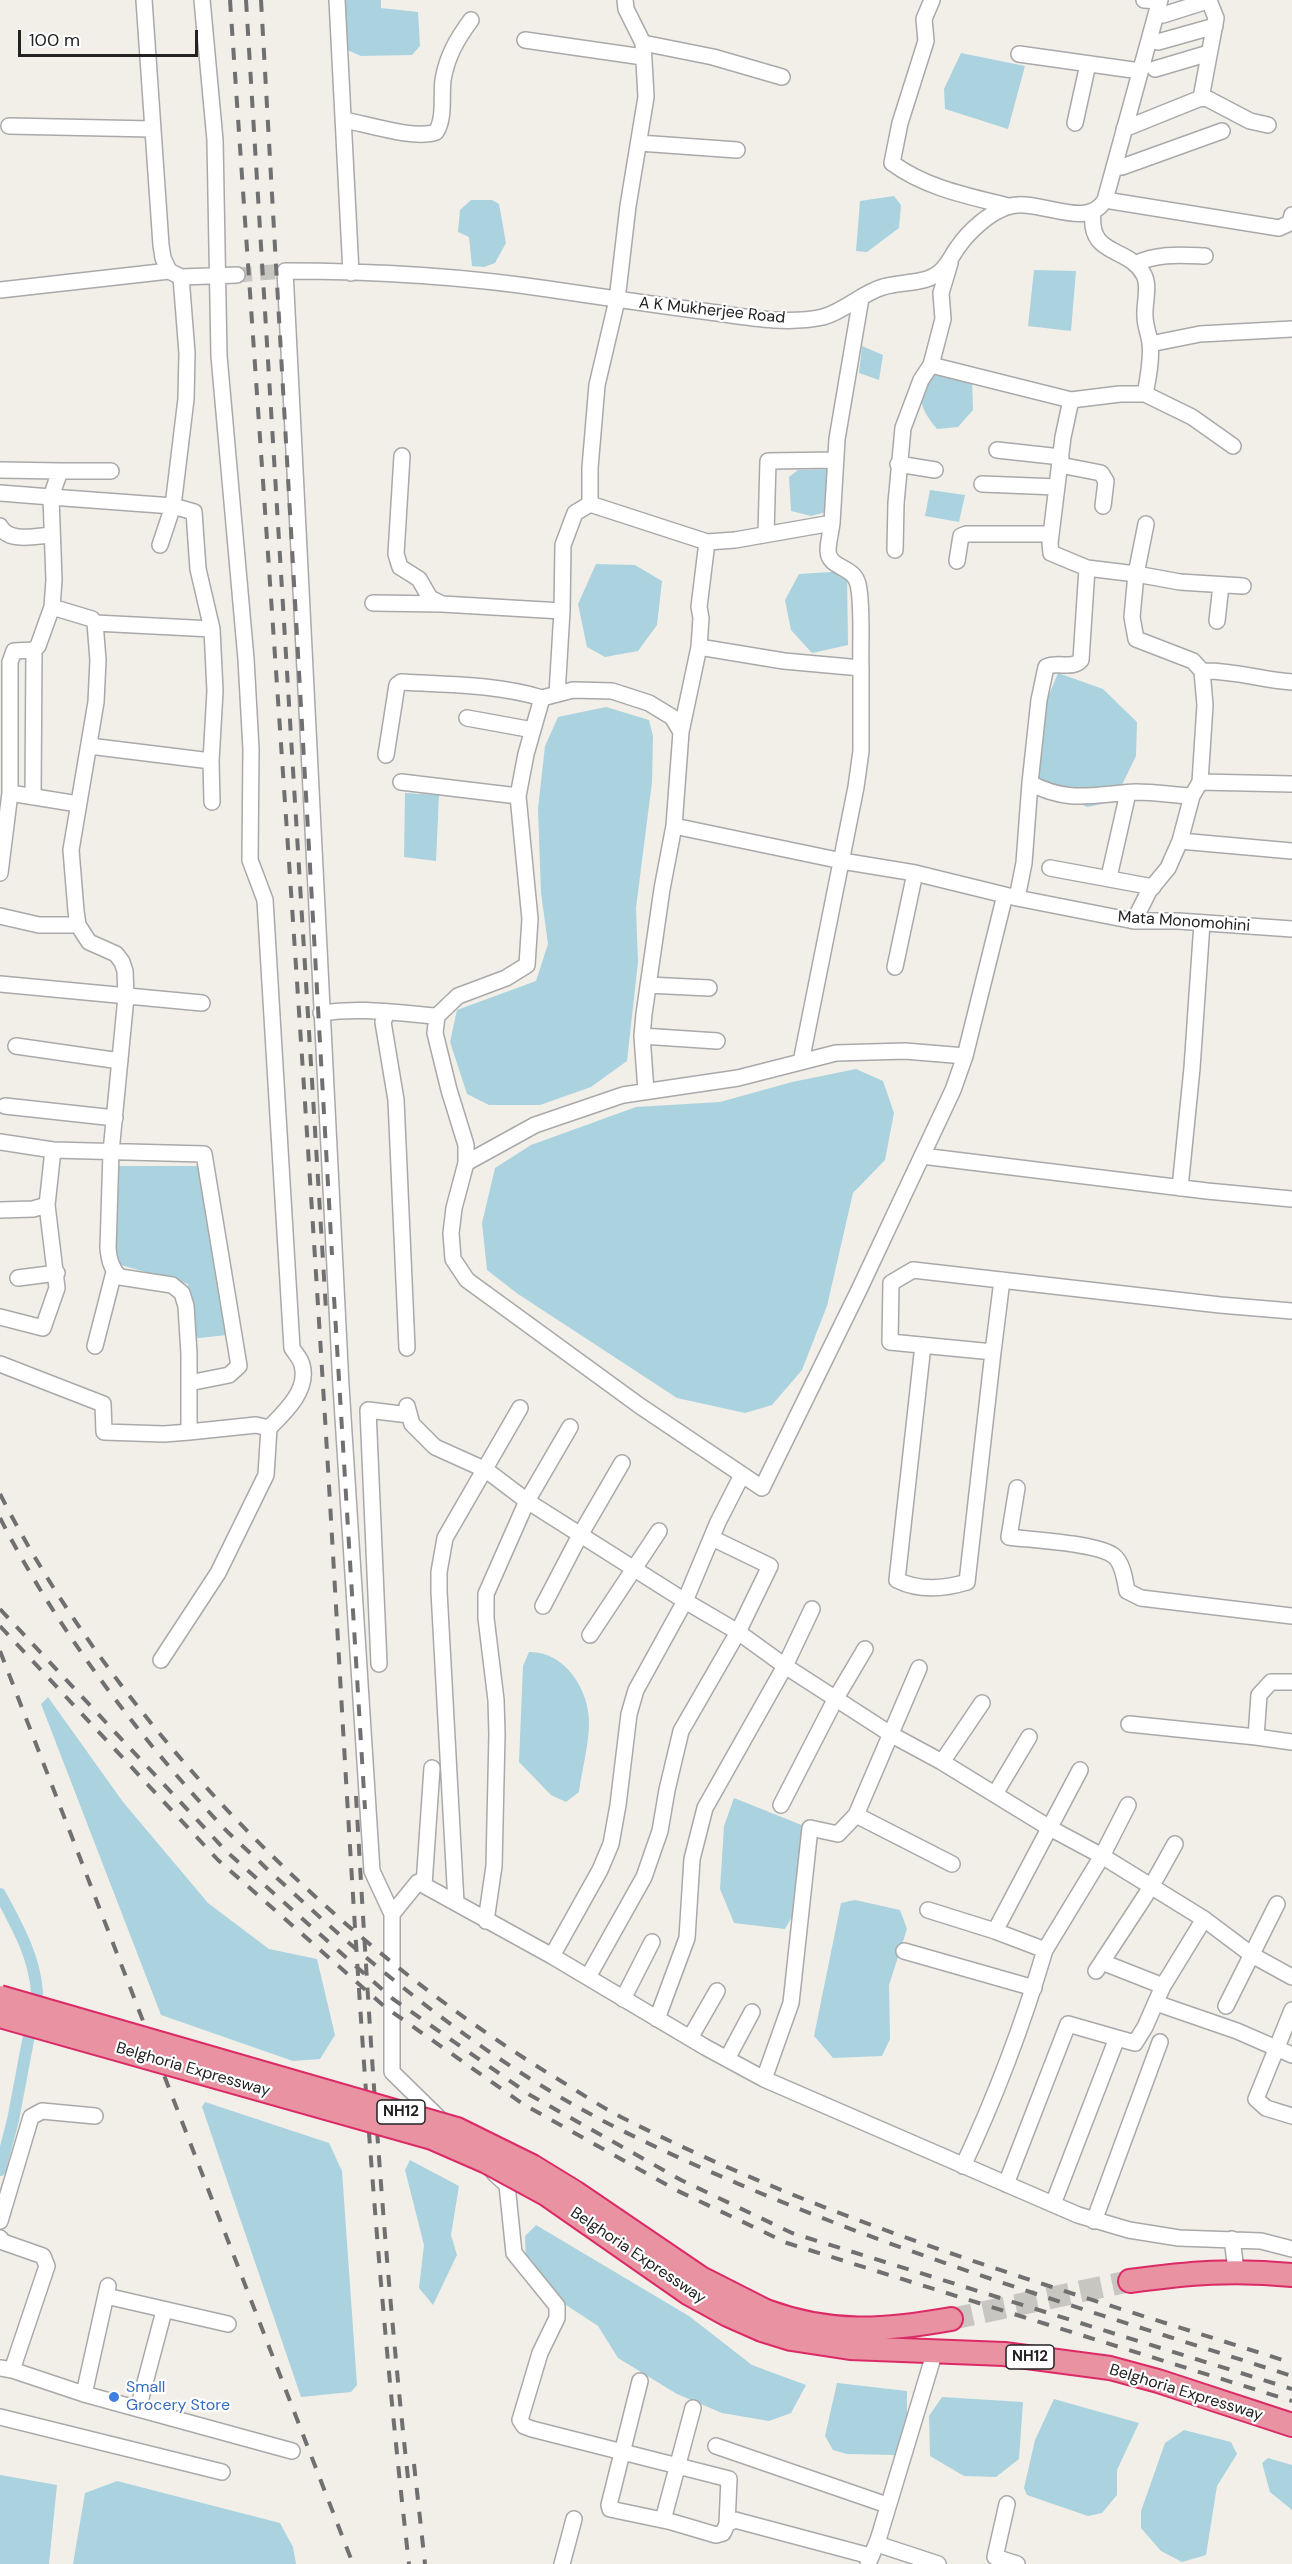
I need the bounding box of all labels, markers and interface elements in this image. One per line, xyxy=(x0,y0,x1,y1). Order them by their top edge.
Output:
scale bar xyxy=(21,18,201,56)
text: 100 m xyxy=(29,28,80,52)
street label: A K Mukherjee Road xyxy=(638,294,786,328)
street label: Mata Monomohini xyxy=(1117,908,1251,936)
street label: Belghoria Expressway xyxy=(114,2039,272,2101)
road number: NH12 xyxy=(377,2100,425,2124)
street label: Belghoria Expressway xyxy=(567,2203,709,2309)
road number: NH12 xyxy=(1006,2345,1054,2369)
street label: Belghoria Expressway xyxy=(1107,2361,1265,2425)
place label: Small Grocery Store xyxy=(126,2378,230,2416)
marker: Small Grocery Store xyxy=(107,2390,121,2404)

